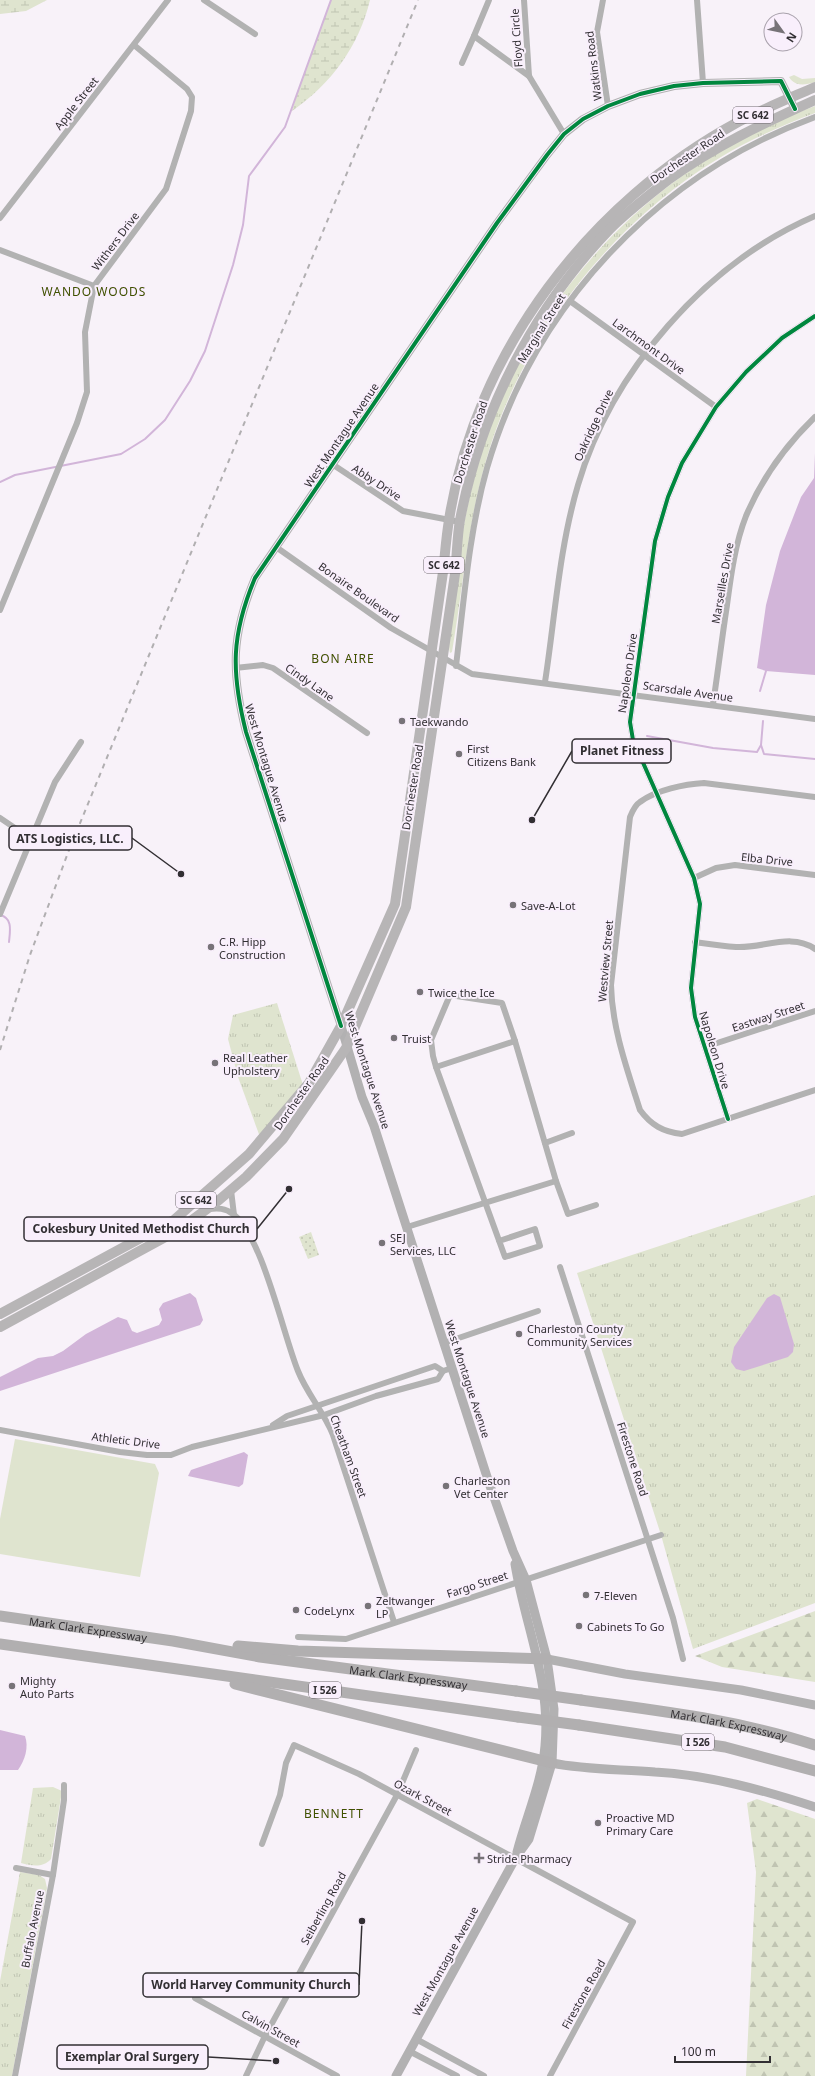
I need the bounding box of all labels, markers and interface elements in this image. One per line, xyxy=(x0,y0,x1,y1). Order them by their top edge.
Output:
street label: Floyd Circle xyxy=(506,8,526,68)
north arrow xyxy=(763,12,803,52)
street label: Watkins Road xyxy=(581,30,605,102)
text: N xyxy=(783,30,801,46)
street label: Apple Street xyxy=(51,73,101,133)
road number: SC 642 xyxy=(733,107,773,123)
street label: Dorchester Road xyxy=(647,126,727,186)
street label: Withers Drive xyxy=(88,209,142,273)
district label: WANDO WOODS xyxy=(42,283,146,300)
street label: Marginal Street xyxy=(514,290,568,366)
street label: Larchmont Drive xyxy=(610,315,688,377)
street label: West Montague Avenue xyxy=(300,380,382,490)
street label: Oakridge Drive xyxy=(570,387,616,463)
street label: Dorchester Road xyxy=(449,399,491,485)
street label: Abby Drive xyxy=(349,460,405,504)
street label: Marseilles Drive xyxy=(707,541,737,625)
road number: SC 642 xyxy=(424,557,464,573)
street label: Bonaire Boulevard xyxy=(316,559,402,625)
street label: Napoleon Drive xyxy=(614,632,640,714)
district label: BON AIRE xyxy=(311,650,375,667)
street label: Cindy Lane xyxy=(282,660,338,704)
street label: Scarsdale Avenue xyxy=(642,677,734,705)
street label: West Montague Avenue xyxy=(242,702,292,824)
place label: Taekwando xyxy=(410,714,469,729)
marker: Taekwando xyxy=(397,716,407,726)
callout: Planet Fitness xyxy=(572,739,671,763)
place label: First Citizens Bank xyxy=(467,741,536,769)
text: Planet Fitness xyxy=(580,742,664,759)
street label: Dorchester Road xyxy=(398,743,426,831)
marker: First Citizens Bank xyxy=(454,749,464,759)
callout: ATS Logistics, LLC. xyxy=(9,826,132,850)
text: ATS Logistics, LLC. xyxy=(16,830,124,847)
street label: Elba Drive xyxy=(740,849,794,869)
place label: Save-A-Lot xyxy=(521,898,576,913)
marker: Save-A-Lot xyxy=(508,900,518,910)
street label: Westview Street xyxy=(594,919,616,1003)
place label: C.R. Hipp Construction xyxy=(219,934,286,962)
marker: C.R. Hipp Construction xyxy=(206,942,216,952)
place label: Twice the Ice xyxy=(428,985,495,1000)
marker: Twice the Ice xyxy=(415,987,425,997)
street label: Eastway Street xyxy=(730,997,806,1035)
street label: West Montague Avenue xyxy=(342,1009,394,1131)
street label: Napoleon Drive xyxy=(696,1009,734,1091)
place label: Truist xyxy=(402,1031,431,1046)
marker: Truist xyxy=(389,1033,399,1043)
place label: Real Leather Upholstery xyxy=(223,1050,288,1078)
street label: Dorchester Road xyxy=(270,1053,332,1133)
marker: Real Leather Upholstery xyxy=(210,1058,220,1068)
road number: SC 642 xyxy=(176,1192,216,1208)
callout: Cokesbury United Methodist Church xyxy=(24,1217,257,1241)
text: Cokesbury United Methodist Church xyxy=(32,1220,250,1237)
place label: SEJ Services, LLC xyxy=(390,1230,456,1258)
marker: SEJ Services, LLC xyxy=(377,1238,387,1248)
street label: West Montague Avenue xyxy=(442,1318,494,1440)
place label: Charleston County Community Services xyxy=(527,1321,632,1349)
marker: Charleston County Community Services xyxy=(514,1329,524,1339)
street label: Cheatham Street xyxy=(327,1413,371,1499)
street label: Firestone Road xyxy=(614,1420,652,1498)
street label: Athletic Drive xyxy=(91,1428,161,1452)
place label: Charleston Vet Center xyxy=(454,1473,510,1501)
marker: Charleston Vet Center xyxy=(441,1481,451,1491)
street label: Fargo Street xyxy=(445,1567,509,1601)
place label: 7-Eleven xyxy=(594,1588,637,1603)
marker: 7-Eleven xyxy=(581,1590,591,1600)
place label: Zeltwanger LP xyxy=(376,1593,435,1621)
marker: Zeltwanger LP xyxy=(363,1601,373,1611)
place label: CodeLynx xyxy=(304,1603,355,1618)
marker: CodeLynx xyxy=(291,1605,301,1615)
street label: Mark Clark Expressway xyxy=(28,1613,148,1645)
place label: Cabinets To Go xyxy=(587,1619,665,1634)
marker: Cabinets To Go xyxy=(574,1621,584,1631)
street label: Mark Clark Expressway xyxy=(348,1661,469,1692)
place label: Mighty Auto Parts xyxy=(20,1673,74,1701)
marker: Mighty Auto Parts xyxy=(7,1681,17,1691)
road number: I 526 xyxy=(309,1682,341,1698)
street label: Mark Clark Expressway xyxy=(669,1705,789,1744)
road number: I 526 xyxy=(682,1734,714,1750)
street label: Ozark Street xyxy=(391,1775,455,1819)
district label: BENNETT xyxy=(304,1805,364,1822)
place label: Proactive MD Primary Care xyxy=(606,1810,675,1838)
marker: Proactive MD Primary Care xyxy=(593,1818,603,1828)
place label: Stride Pharmacy xyxy=(487,1851,572,1866)
marker: Stride Pharmacy xyxy=(474,1853,484,1863)
street label: Seiberling Road xyxy=(297,1869,349,1947)
street label: Buffalo Avenue xyxy=(17,1889,47,1969)
street label: West Montague Avenue xyxy=(409,1904,481,2018)
street label: Firestone Road xyxy=(558,1957,608,2031)
callout: World Harvey Community Church xyxy=(143,1973,359,1997)
text: World Harvey Community Church xyxy=(151,1976,351,1993)
street label: Calvin Street xyxy=(239,2006,303,2050)
scale bar xyxy=(675,2038,770,2064)
text: 100 m xyxy=(681,2043,716,2060)
callout: Exemplar Oral Surgery xyxy=(57,2045,208,2069)
text: Exemplar Oral Surgery xyxy=(65,2048,199,2065)

